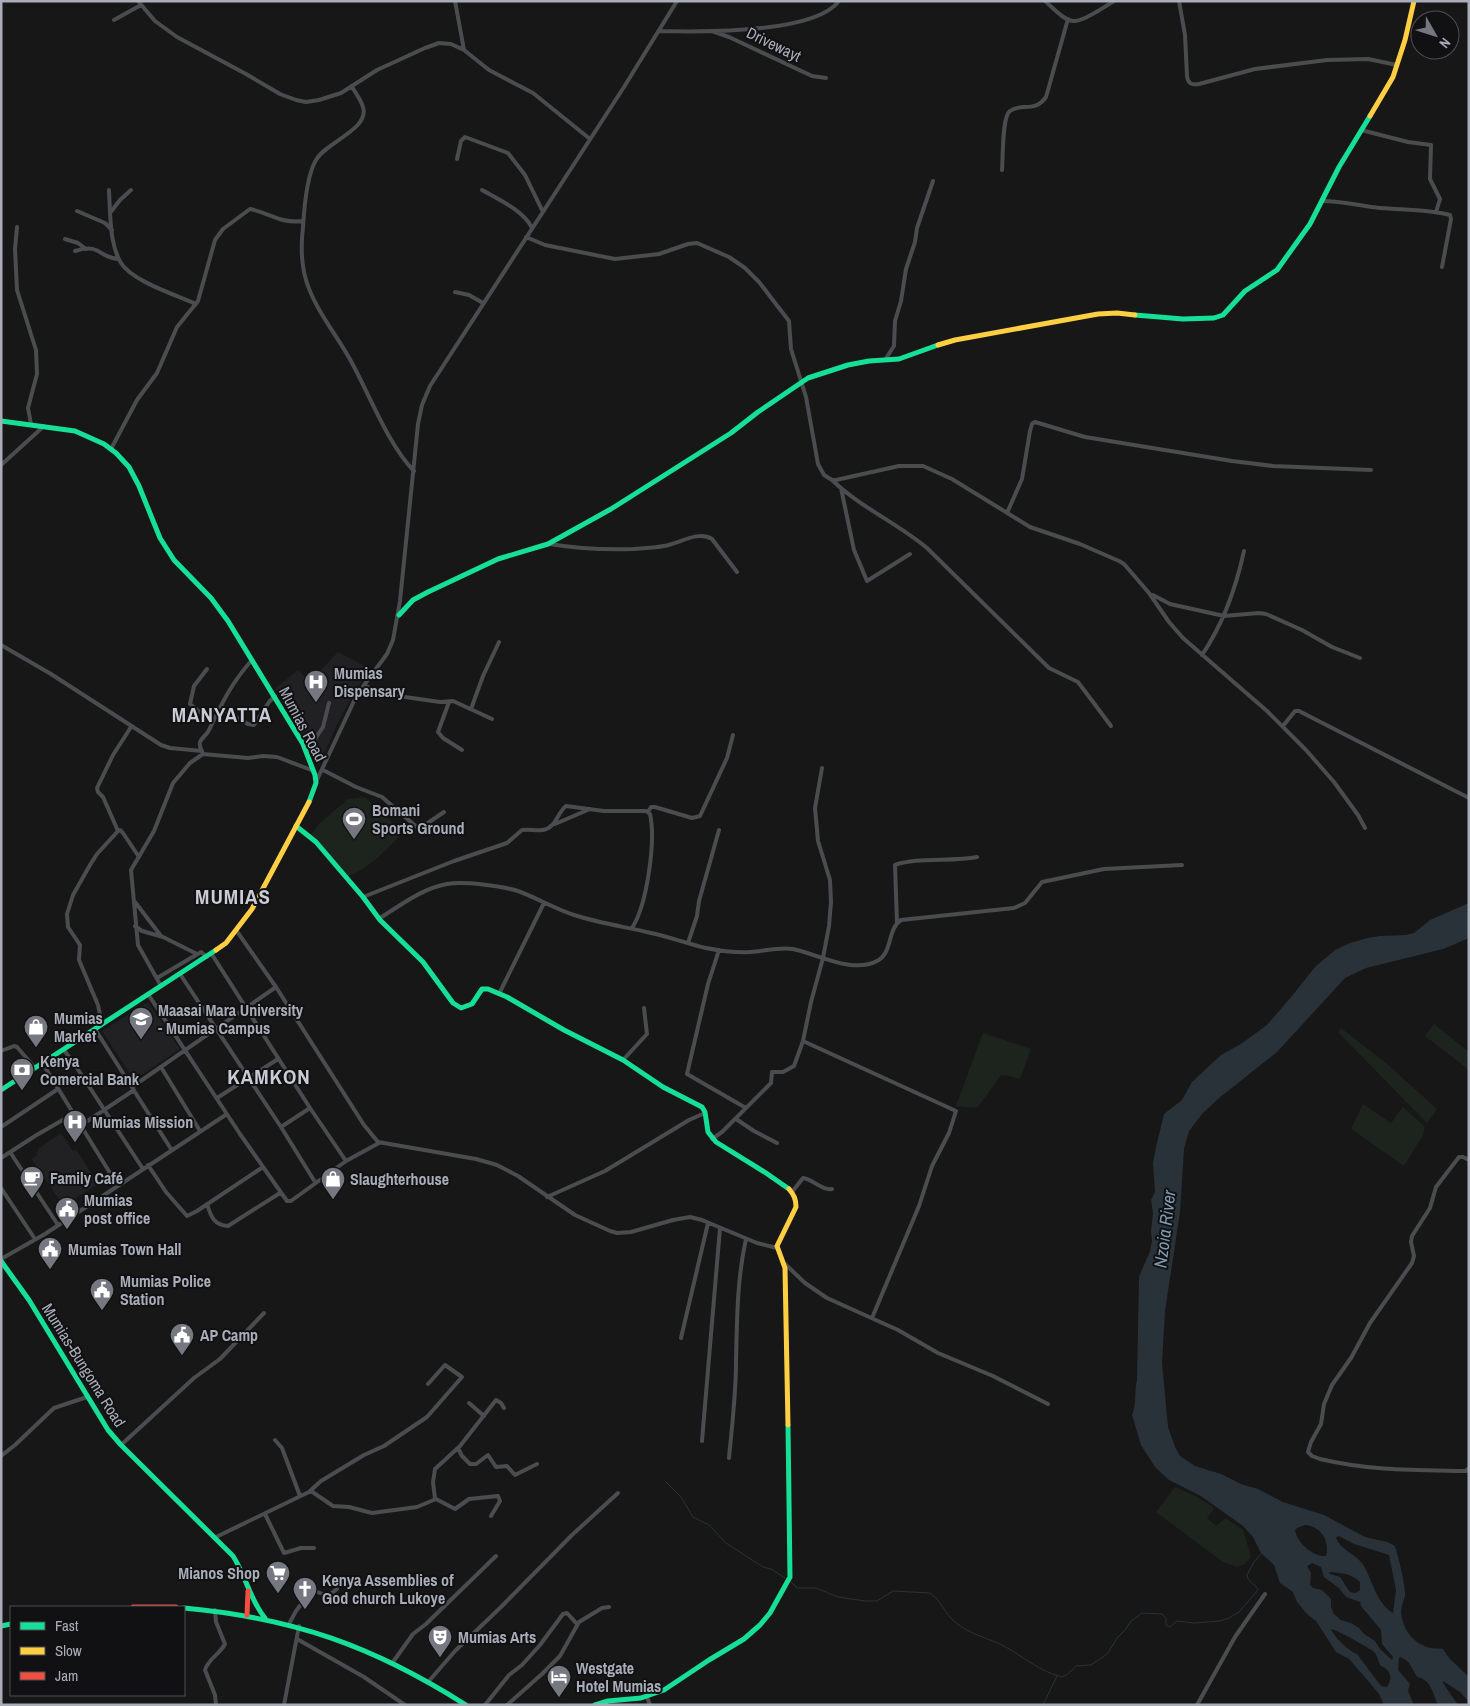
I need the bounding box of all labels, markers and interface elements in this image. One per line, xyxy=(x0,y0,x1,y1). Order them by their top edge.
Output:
north arrow xyxy=(1410,10,1460,60)
street label: Drivewayt xyxy=(743,21,805,67)
text: N xyxy=(1435,34,1455,52)
place label: Mumias Dispensary xyxy=(334,662,405,702)
hospital icon: Mumias Dispensary xyxy=(303,669,329,703)
street label: Mumias Road xyxy=(274,683,332,765)
district label: MANYATTA xyxy=(172,700,272,729)
place label: Bomani Sports Ground xyxy=(372,799,465,839)
sports icon: Bomani Sports Ground xyxy=(341,806,367,840)
district label: MUMIAS xyxy=(195,882,271,911)
place label: Maasai Mara University - Mumias Campus xyxy=(158,999,304,1039)
school or university icon: Maasai Mara University - Mumias Campus xyxy=(128,1006,154,1040)
place label: Mumias Market xyxy=(54,1007,103,1047)
shop icon: Mumias Market xyxy=(23,1014,49,1048)
place label: Kenya Comercial Bank xyxy=(40,1050,140,1090)
bank icon: Kenya Comercial Bank xyxy=(9,1057,35,1091)
district label: KAMKON xyxy=(227,1062,311,1091)
hospital icon: Mumias Mission xyxy=(62,1109,88,1143)
place label: Mumias Mission xyxy=(92,1111,193,1133)
cafe icon: Family Café xyxy=(19,1165,45,1199)
shop icon: Slaughterhouse xyxy=(320,1166,346,1200)
place label: Family Café xyxy=(50,1167,123,1189)
place label: Slaughterhouse xyxy=(350,1168,449,1190)
water label: Nzoia River xyxy=(1147,1188,1182,1269)
place label: Mumias post office xyxy=(84,1189,150,1229)
public building icon: Mumias post office xyxy=(54,1196,80,1230)
public building icon: Mumias Town Hall xyxy=(37,1236,63,1270)
place label: Mumias Town Hall xyxy=(68,1238,182,1260)
place label: Mumias Police Station xyxy=(120,1270,211,1310)
public building icon: Mumias Police Station xyxy=(89,1277,115,1311)
street label: Mumias-Bungoma Road xyxy=(37,1299,131,1431)
public building icon: AP Camp xyxy=(169,1322,195,1356)
place label: AP Camp xyxy=(200,1324,258,1346)
supermarket icon: Mianos Shop xyxy=(265,1560,291,1594)
place label: Mianos Shop xyxy=(178,1562,260,1584)
place label: Kenya Assemblies of God church Lukoye xyxy=(322,1569,454,1609)
church icon: Kenya Assemblies of God church Lukoye xyxy=(292,1576,318,1610)
legend xyxy=(10,1606,185,1696)
text: Fast xyxy=(55,1615,79,1636)
theatre icon: Mumias Arts xyxy=(427,1624,453,1658)
place label: Mumias Arts xyxy=(458,1626,536,1648)
text: Slow xyxy=(55,1640,82,1661)
place label: Westgate Hotel Mumias xyxy=(576,1657,661,1697)
hotel icon: Westgate Hotel Mumias xyxy=(546,1664,572,1698)
text: Jam xyxy=(55,1665,78,1686)

